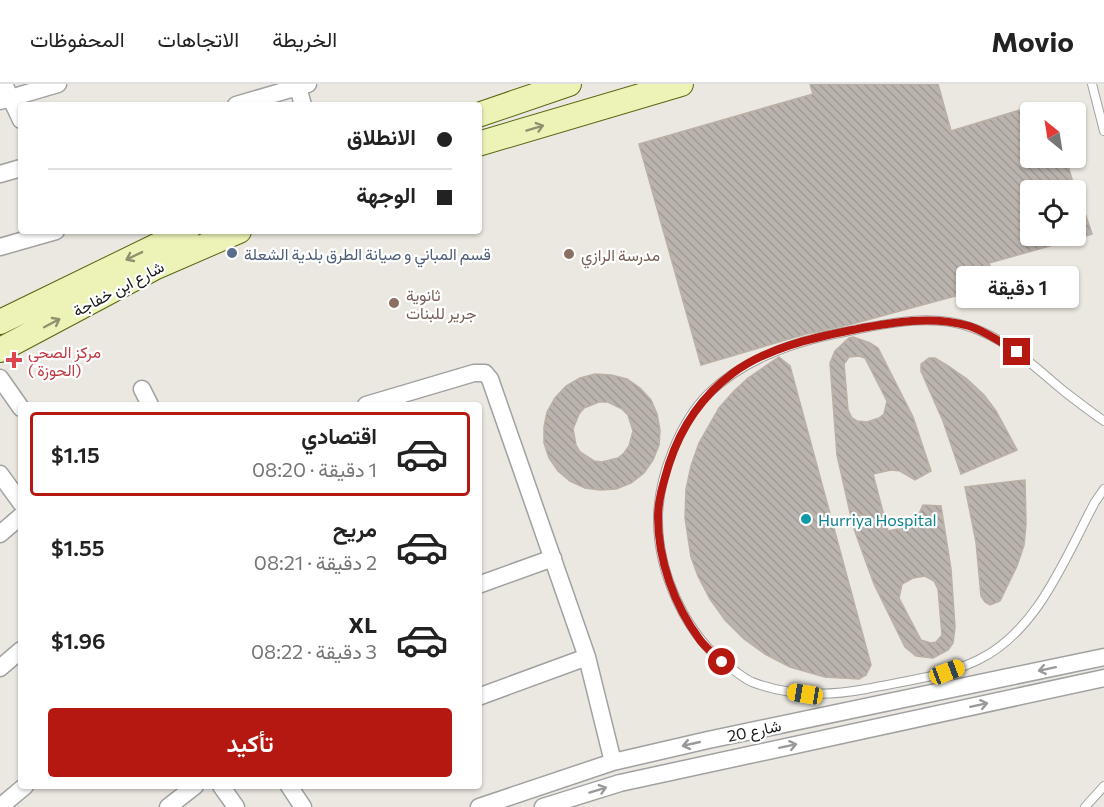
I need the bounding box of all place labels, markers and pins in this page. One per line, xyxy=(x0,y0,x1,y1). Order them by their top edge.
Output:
place label: قسم المباني و صيانة الطرق بلدية الشعلة xyxy=(244,244,491,268)
place label: مدرسة الرازي xyxy=(581,245,660,269)
marker: قسم المباني و صيانة الطرق بلدية الشعلة xyxy=(225,246,239,260)
marker: مدرسة الرازي xyxy=(562,247,576,261)
place label: ثانوية جرير للبنات xyxy=(406,285,477,324)
marker: ثانوية جرير للبنات xyxy=(387,296,401,310)
place label: مركز الصحي ( الحوزة) xyxy=(28,342,101,381)
marker: مركز الصحي ( الحوزة) xyxy=(5,351,23,369)
place label: Hurriya Hospital xyxy=(818,510,937,529)
marker: Hurriya Hospital xyxy=(799,512,813,526)

